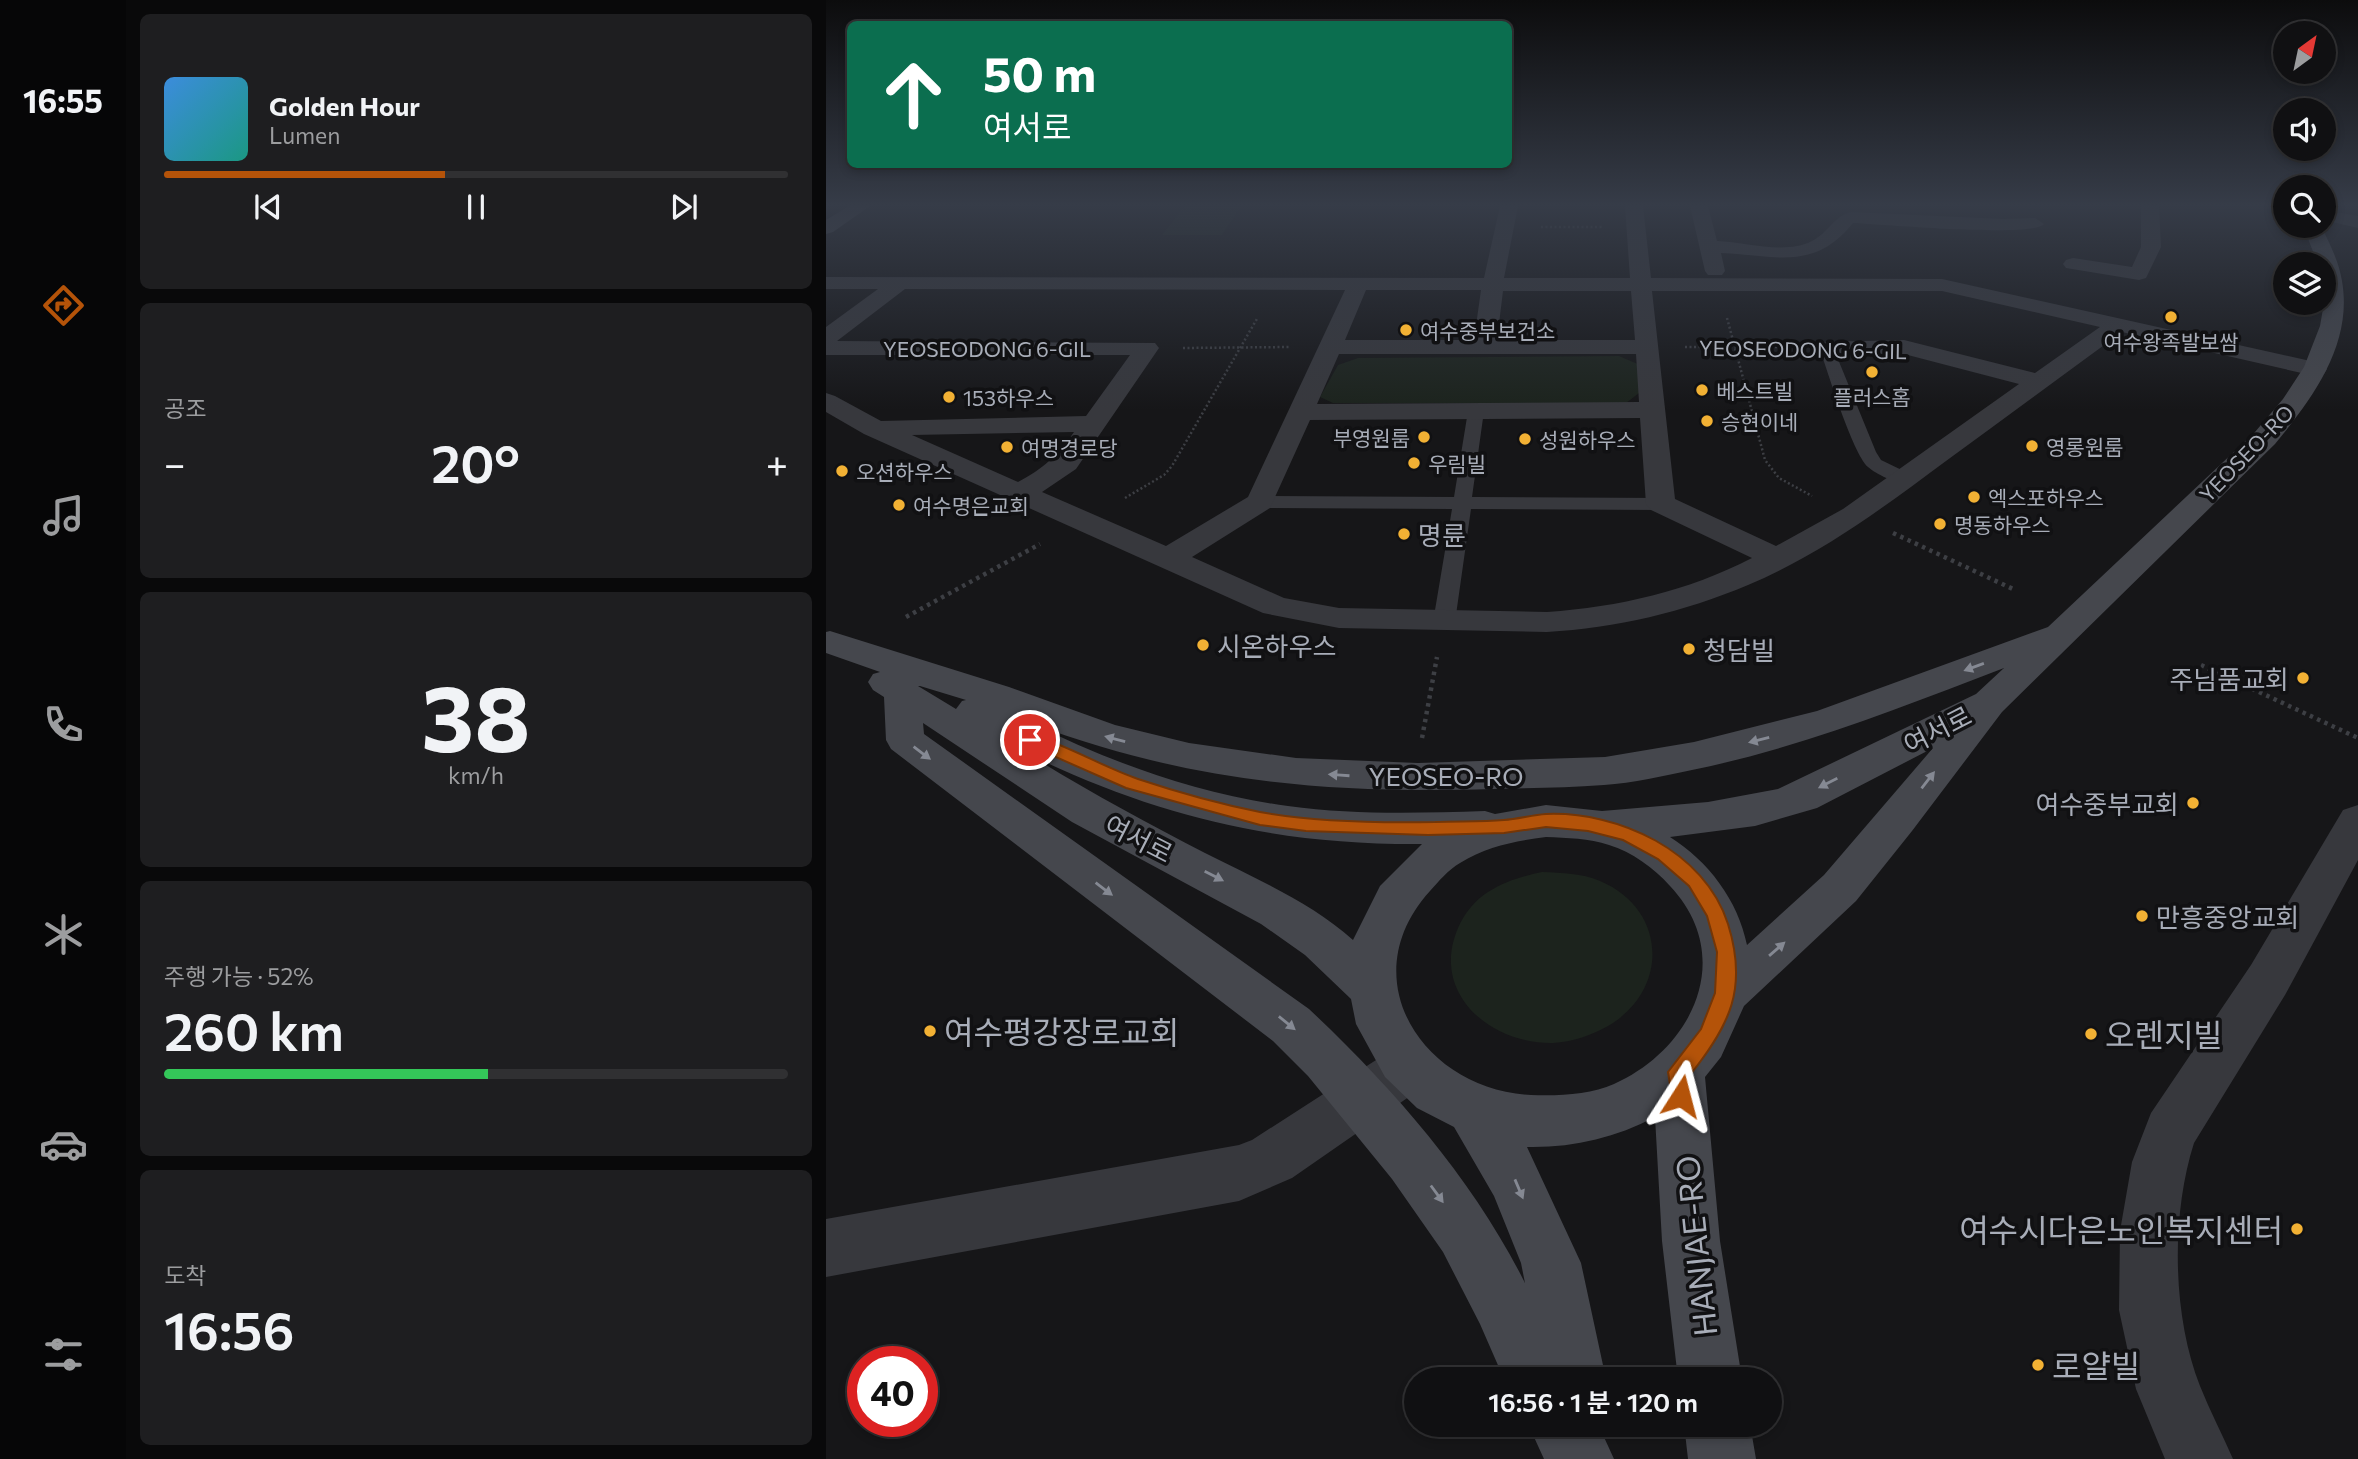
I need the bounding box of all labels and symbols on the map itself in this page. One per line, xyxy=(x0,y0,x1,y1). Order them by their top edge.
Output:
north arrow xyxy=(2273,21,2336,84)
marker: 여수왕족발보쌈 xyxy=(2163,309,2179,325)
place label: 여수중부보건소 xyxy=(1420,318,1555,343)
marker: 여수중부보건소 xyxy=(1398,322,1414,338)
place label: 여수왕족발보쌈 xyxy=(2103,329,2239,354)
street label: YEOSEODONG 6-GIL xyxy=(1699,335,1907,363)
street label: YEOSEODONG 6-GIL xyxy=(883,336,1091,361)
marker: 플러스홈 xyxy=(1864,364,1880,380)
place label: 베스트빌 xyxy=(1716,378,1793,403)
marker: 베스트빌 xyxy=(1694,382,1710,398)
place label: 플러스홈 xyxy=(1833,384,1911,409)
place label: 153하우스 xyxy=(963,385,1054,410)
marker: 153하우스 xyxy=(941,389,957,405)
street label: YEOSEO-RO xyxy=(2194,399,2298,507)
place label: 승현이네 xyxy=(1721,409,1798,434)
marker: 승현이네 xyxy=(1699,413,1715,429)
place label: 부영원룸 xyxy=(1333,425,1410,450)
place label: 성원하우스 xyxy=(1539,427,1636,452)
marker: 부영원룸 xyxy=(1416,429,1432,445)
marker: 성원하우스 xyxy=(1517,431,1533,447)
place label: 영롱원룸 xyxy=(2046,434,2123,459)
place label: 여명경로당 xyxy=(1021,435,1118,460)
marker: 영롱원룸 xyxy=(2024,438,2040,454)
marker: 여명경로당 xyxy=(999,439,1015,455)
place label: 우림빌 xyxy=(1428,451,1486,476)
marker: 우림빌 xyxy=(1406,455,1422,471)
place label: 오션하우스 xyxy=(856,459,953,484)
marker: 오션하우스 xyxy=(834,463,850,479)
place label: 엑스포하우스 xyxy=(1988,485,2104,510)
marker: 엑스포하우스 xyxy=(1966,489,1982,505)
place label: 여수명은교회 xyxy=(913,493,1029,518)
marker: 여수명은교회 xyxy=(891,497,907,513)
place label: 명동하우스 xyxy=(1954,512,2051,537)
marker: 명동하우스 xyxy=(1932,516,1948,532)
place label: 명륜 xyxy=(1418,519,1466,550)
marker: 명륜 xyxy=(1396,526,1412,542)
place label: 시온하우스 xyxy=(1217,630,1337,661)
place label: 청담빌 xyxy=(1703,634,1775,665)
marker: 시온하우스 xyxy=(1195,637,1211,653)
marker: 청담빌 xyxy=(1681,641,1697,657)
one-way arrow xyxy=(1964,661,1985,672)
place label: 주님품교회 xyxy=(2169,663,2289,694)
marker: 주님품교회 xyxy=(2295,670,2311,686)
street label: 여서로 xyxy=(1898,699,1976,759)
pin xyxy=(1000,710,1060,770)
one-way arrow xyxy=(1103,733,1125,744)
one-way arrow xyxy=(1748,735,1770,746)
one-way arrow xyxy=(912,745,930,760)
street label: YEOSEO-RO xyxy=(1369,760,1523,791)
one-way arrow xyxy=(1328,769,1350,780)
one-way arrow xyxy=(1921,771,1936,789)
one-way arrow xyxy=(1818,778,1838,789)
place label: 여수중부교회 xyxy=(2035,788,2179,819)
marker: 여수중부교회 xyxy=(2185,795,2201,811)
street label: 여서로 xyxy=(1100,808,1178,868)
one-way arrow xyxy=(1204,871,1224,882)
one-way arrow xyxy=(1094,882,1113,896)
place label: 만흥중앙교회 xyxy=(2156,901,2300,932)
marker: 만흥중앙교회 xyxy=(2134,908,2150,924)
one-way arrow xyxy=(1768,942,1785,957)
place label: 여수평강장로교회 xyxy=(944,1011,1180,1051)
place label: 오렌지빌 xyxy=(2105,1014,2223,1054)
one-way arrow xyxy=(1278,1016,1296,1031)
marker: 여수평강장로교회 xyxy=(922,1023,938,1039)
marker: 오렌지빌 xyxy=(2083,1026,2099,1042)
position arrow xyxy=(1644,1059,1718,1133)
street label: HANJAE-RO xyxy=(1666,1154,1724,1338)
one-way arrow xyxy=(1514,1179,1525,1200)
one-way arrow xyxy=(1430,1185,1444,1203)
place label: 여수시다은노인복지센터 xyxy=(1959,1209,2283,1249)
marker: 여수시다은노인복지센터 xyxy=(2289,1221,2305,1237)
place label: 로얄빌 xyxy=(2052,1345,2140,1385)
speed limit sign: 40 xyxy=(847,1346,938,1437)
marker: 로얄빌 xyxy=(2030,1357,2046,1373)

